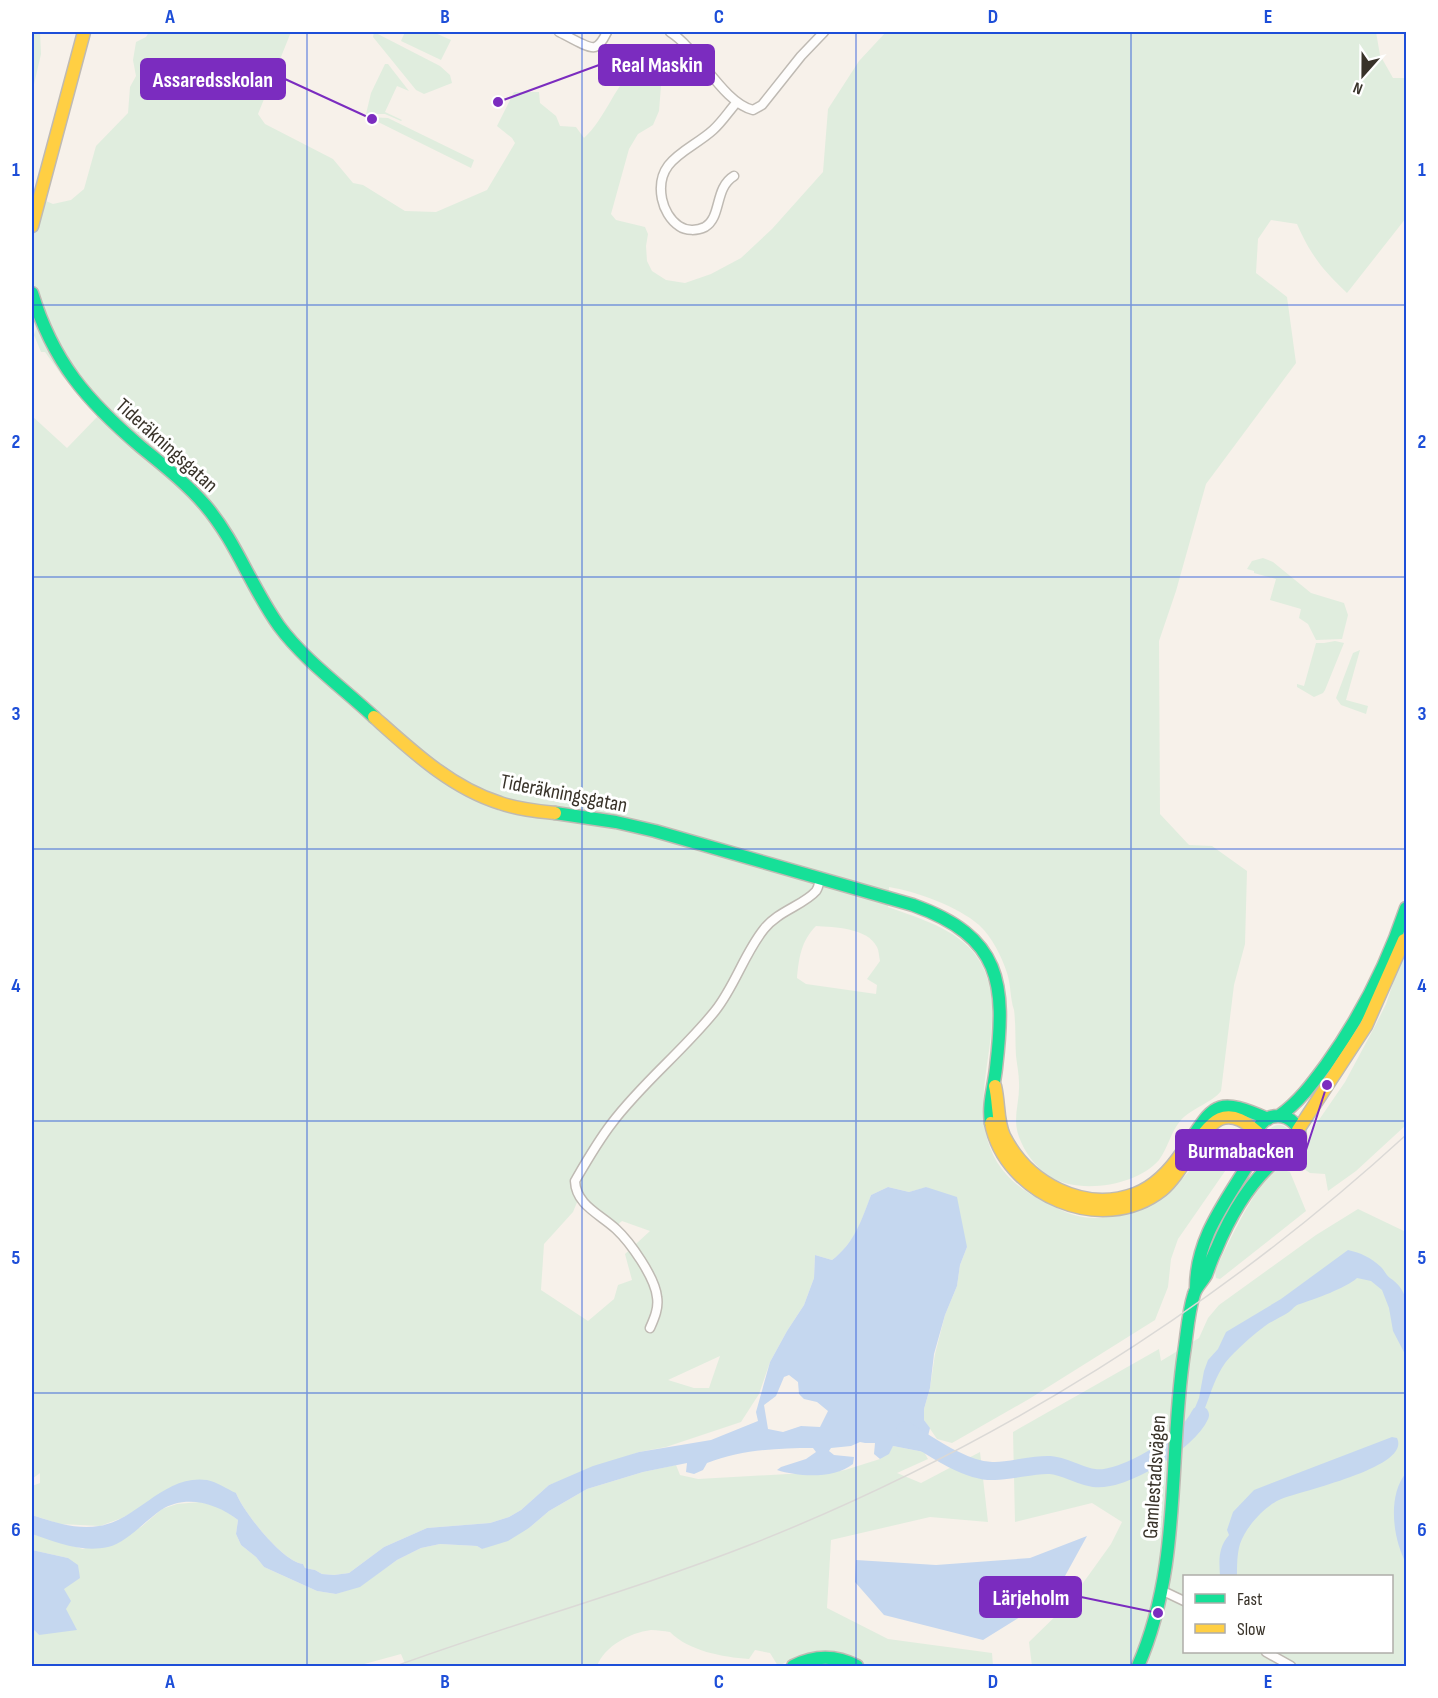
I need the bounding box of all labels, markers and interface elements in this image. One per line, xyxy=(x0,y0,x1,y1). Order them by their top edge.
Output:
text: A xyxy=(164,5,175,29)
text: B xyxy=(440,5,450,29)
text: C xyxy=(714,5,724,29)
text: D xyxy=(988,5,998,29)
text: E xyxy=(1264,5,1272,29)
callout: Real Maskin xyxy=(599,45,714,85)
north arrow xyxy=(1333,45,1393,105)
text: Real Maskin xyxy=(611,52,703,79)
callout: Assaredsskolan xyxy=(141,59,285,99)
text: Assaredsskolan xyxy=(152,67,273,94)
text: N xyxy=(1351,77,1366,98)
text: 1 xyxy=(12,158,20,182)
text: 1 xyxy=(1418,158,1426,182)
street label: Tideräkningsgatan xyxy=(110,393,223,498)
text: 2 xyxy=(12,430,20,454)
text: 2 xyxy=(1418,430,1426,454)
text: 3 xyxy=(12,702,21,726)
text: 3 xyxy=(1418,702,1427,726)
street label: Tideräkningsgatan xyxy=(498,769,629,818)
text: 4 xyxy=(11,974,21,998)
text: 4 xyxy=(1417,974,1427,998)
callout: Burmabacken xyxy=(1176,1130,1306,1170)
text: Burmabacken xyxy=(1188,1138,1294,1165)
text: 5 xyxy=(12,1246,21,1270)
text: 5 xyxy=(1418,1246,1427,1270)
street label: Gamlestadsvägen xyxy=(1138,1414,1171,1540)
text: 6 xyxy=(11,1518,21,1542)
text: 6 xyxy=(1417,1518,1427,1542)
legend xyxy=(1183,1575,1393,1653)
callout: Lärjeholm xyxy=(980,1577,1081,1617)
text: Lärjeholm xyxy=(993,1585,1069,1612)
text: Fast xyxy=(1237,1589,1263,1610)
text: Slow xyxy=(1237,1619,1266,1640)
text: A xyxy=(164,1670,175,1694)
text: B xyxy=(440,1670,450,1694)
text: C xyxy=(714,1670,724,1694)
text: D xyxy=(988,1670,998,1694)
text: E xyxy=(1264,1670,1272,1694)

